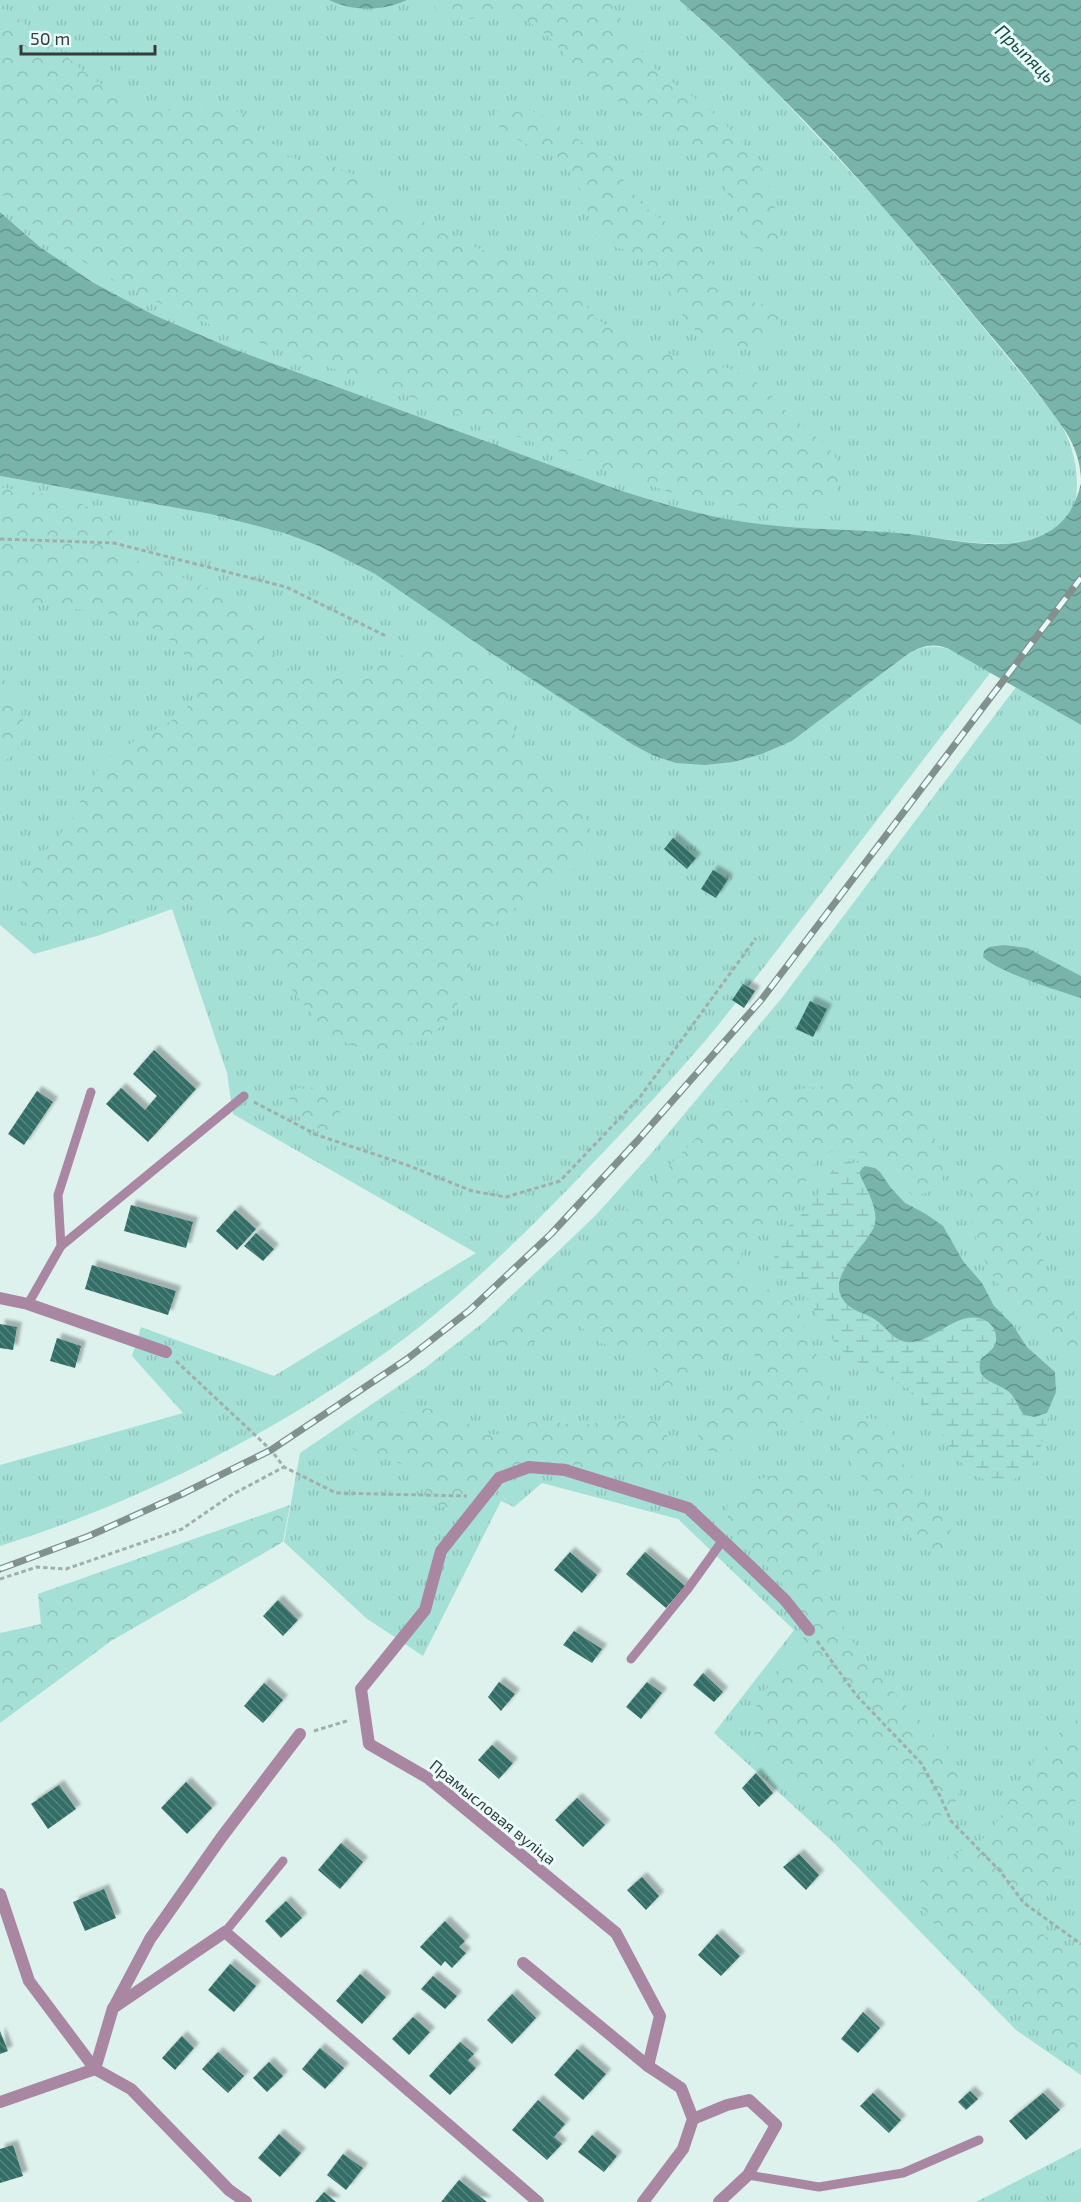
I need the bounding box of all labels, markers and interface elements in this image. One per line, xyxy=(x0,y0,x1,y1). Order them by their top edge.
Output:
scale bar xyxy=(21,18,154,56)
water label: Прыпяць xyxy=(991,19,1060,87)
text: 50 m xyxy=(30,27,70,49)
street label: Прамысловая вуліца xyxy=(426,1755,560,1869)

